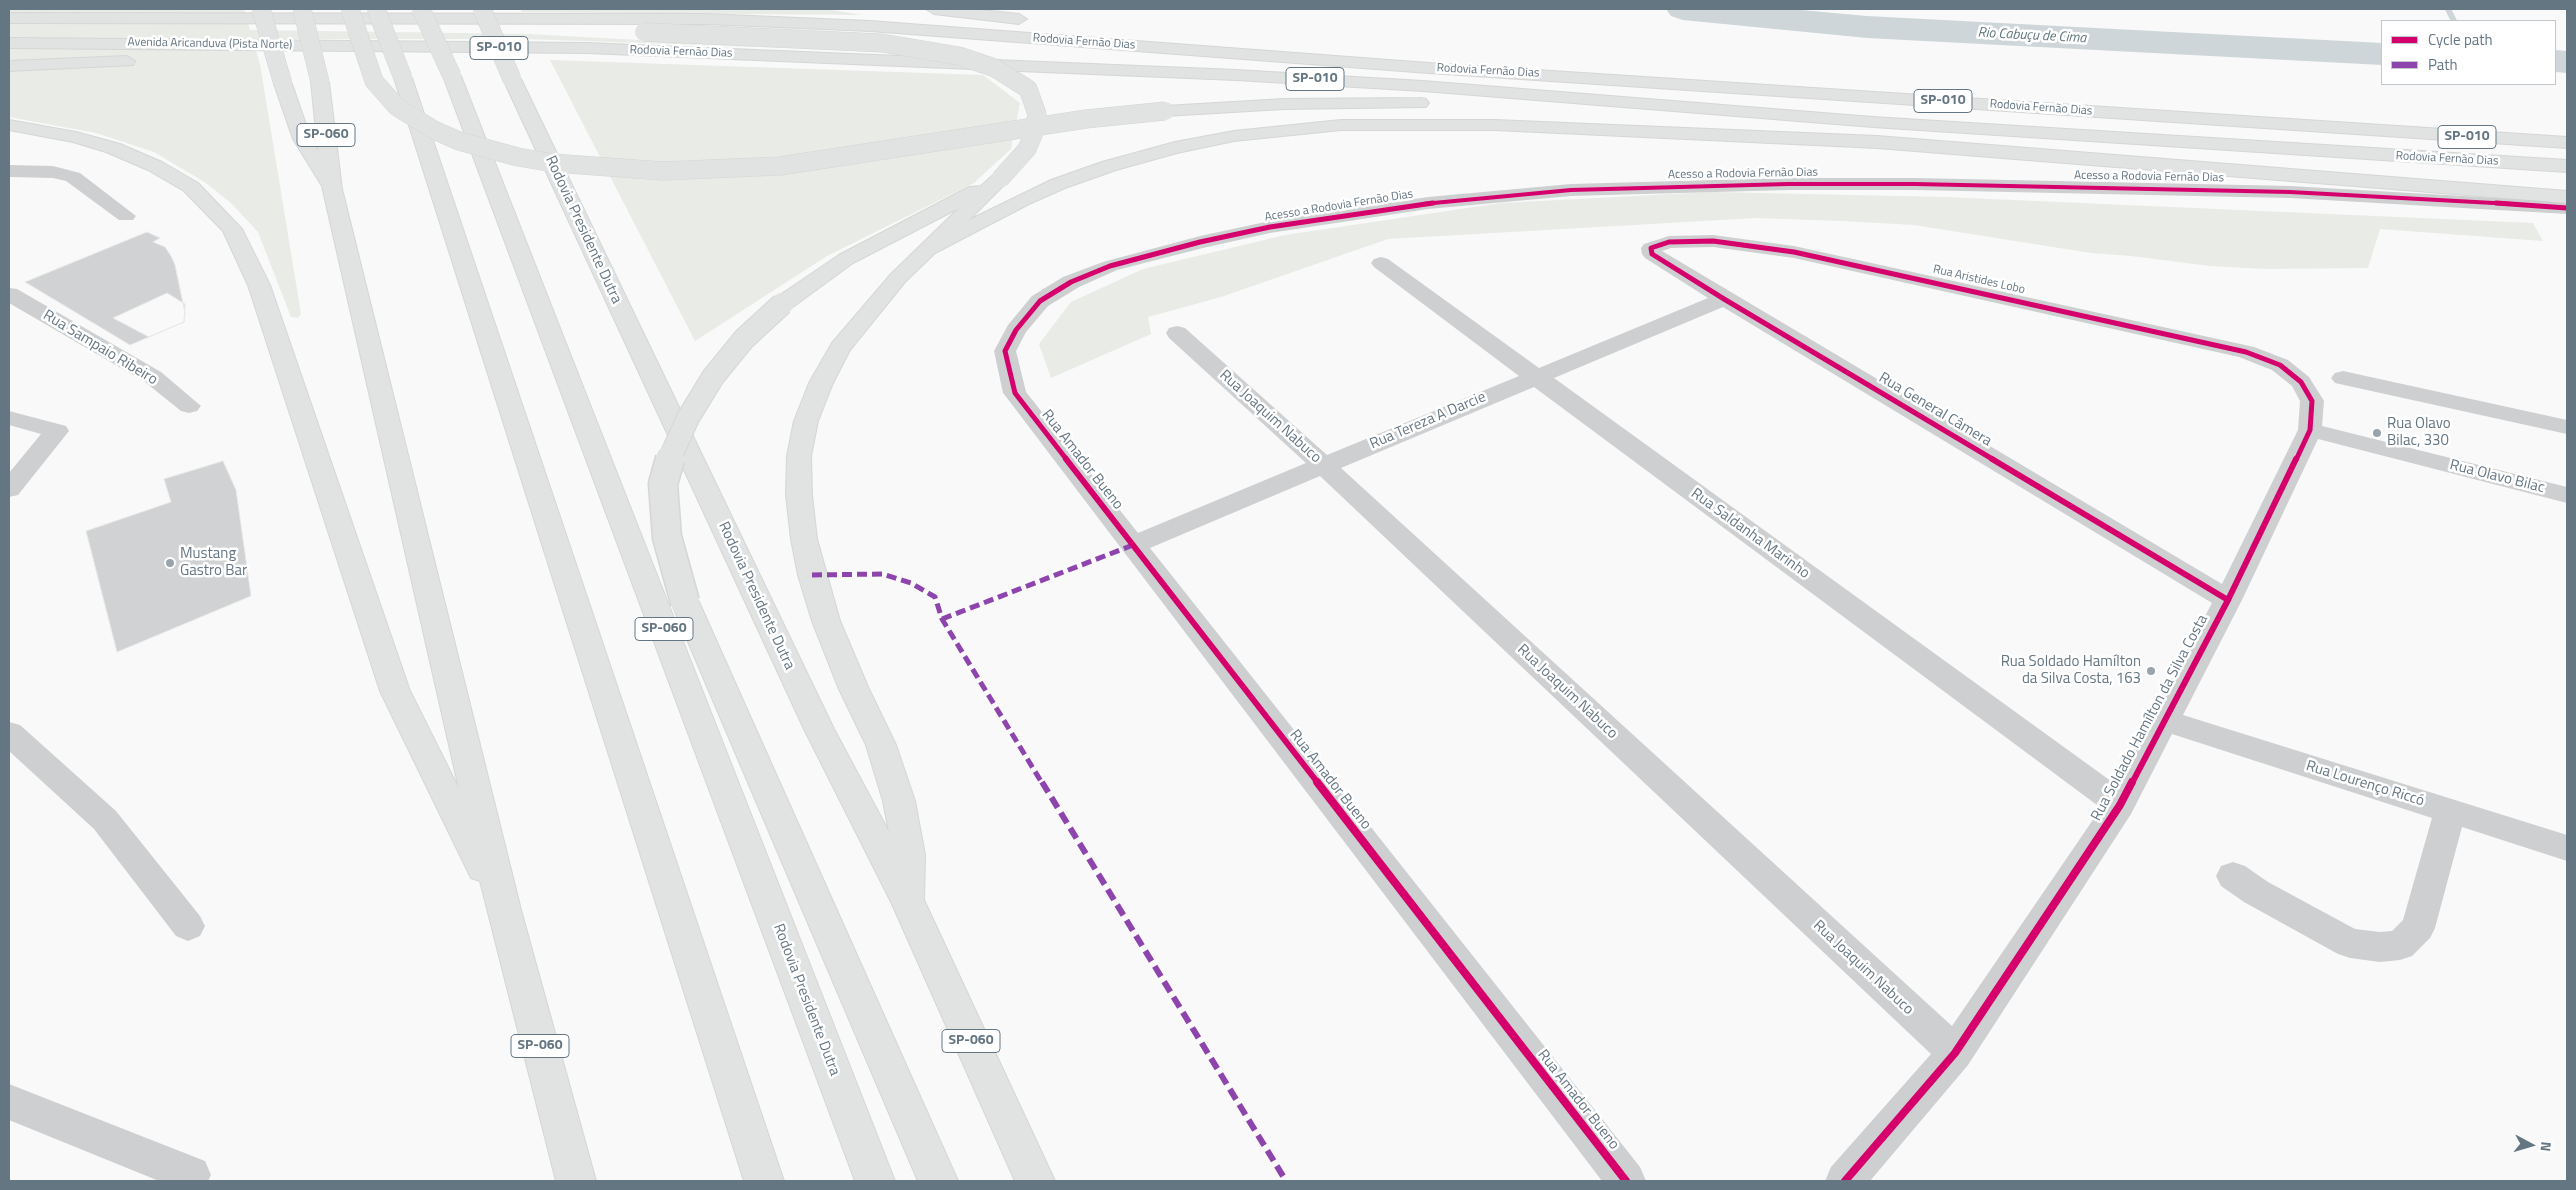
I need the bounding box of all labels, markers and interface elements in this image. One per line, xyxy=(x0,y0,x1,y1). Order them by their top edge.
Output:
legend xyxy=(2381,20,2556,85)
water label: Rio Cabuçu de Cima xyxy=(1977,25,2087,47)
text: Cycle path xyxy=(2428,28,2493,51)
street label: Rodovia Fernão Dias xyxy=(1032,31,1136,53)
street label: Avenida Aricanduva (Pista Norte) xyxy=(128,35,292,53)
road number: SP-010 xyxy=(470,36,528,59)
street label: Rodovia Fernão Dias xyxy=(629,43,733,61)
text: Path xyxy=(2428,53,2458,76)
street label: Rodovia Fernão Dias xyxy=(1436,61,1540,81)
road number: SP-010 xyxy=(1286,68,1344,90)
road number: SP-010 xyxy=(1914,90,1972,112)
street label: Rodovia Fernão Dias xyxy=(1989,97,2093,119)
road number: SP-060 xyxy=(297,124,355,146)
road number: SP-010 xyxy=(2438,125,2496,148)
street label: Rodovia Fernão Dias xyxy=(2395,149,2499,169)
street label: Rodovia Presidente Dutra xyxy=(541,153,625,307)
street label: Acesso a Rodovia Fernão Dias xyxy=(1668,165,1818,183)
street label: Acesso a Rodovia Fernão Dias xyxy=(2074,168,2224,186)
street label: Acesso a Rodovia Fernão Dias xyxy=(1264,187,1414,225)
street label: Rua Aristides Lobo xyxy=(1932,262,2026,298)
street label: Rua Sampaio Ribeiro xyxy=(40,307,160,389)
street label: Rua Joaquim Nabuco xyxy=(1215,367,1325,467)
street label: Rua General Câmera xyxy=(1875,369,1995,451)
street label: Rua Tereza A Darcie xyxy=(1367,388,1489,454)
street label: Rua Amador Bueno xyxy=(1037,406,1127,514)
place label: Rua Olavo Bilac, 330 xyxy=(2387,415,2451,450)
marker: Rua Olavo Bilac, 330 xyxy=(2371,427,2383,439)
street label: Rua Olavo Bilac xyxy=(2448,457,2546,497)
street label: Rua Saldanha Marinho xyxy=(1687,485,1813,583)
street label: Rodovia Presidente Dutra xyxy=(714,519,798,673)
place label: Mustang Gastro Bar xyxy=(180,545,247,580)
marker: Mustang Gastro Bar xyxy=(164,557,176,569)
street label: Rua Soldado Hamílton da Silva Costa xyxy=(2088,612,2212,824)
road number: SP-060 xyxy=(635,618,693,640)
street label: Rua Joaquim Nabuco xyxy=(1513,641,1621,743)
place label: Rua Soldado Hamílton da Silva Costa, 163 xyxy=(2001,653,2141,688)
marker: Rua Soldado Hamílton da Silva Costa, 163 xyxy=(2145,665,2157,677)
street label: Rua Amador Bueno xyxy=(1285,726,1375,834)
street label: Rua Lourenço Riccó xyxy=(2304,757,2426,811)
street label: Rua Joaquim Nabuco xyxy=(1809,917,1917,1019)
street label: Rodovia Presidente Dutra xyxy=(769,922,843,1078)
road number: SP-060 xyxy=(942,1030,1000,1052)
road number: SP-060 xyxy=(511,1034,569,1058)
street label: Rua Amador Bueno xyxy=(1533,1046,1623,1154)
north arrow xyxy=(2506,1120,2556,1170)
text: N xyxy=(2535,1141,2557,1153)

